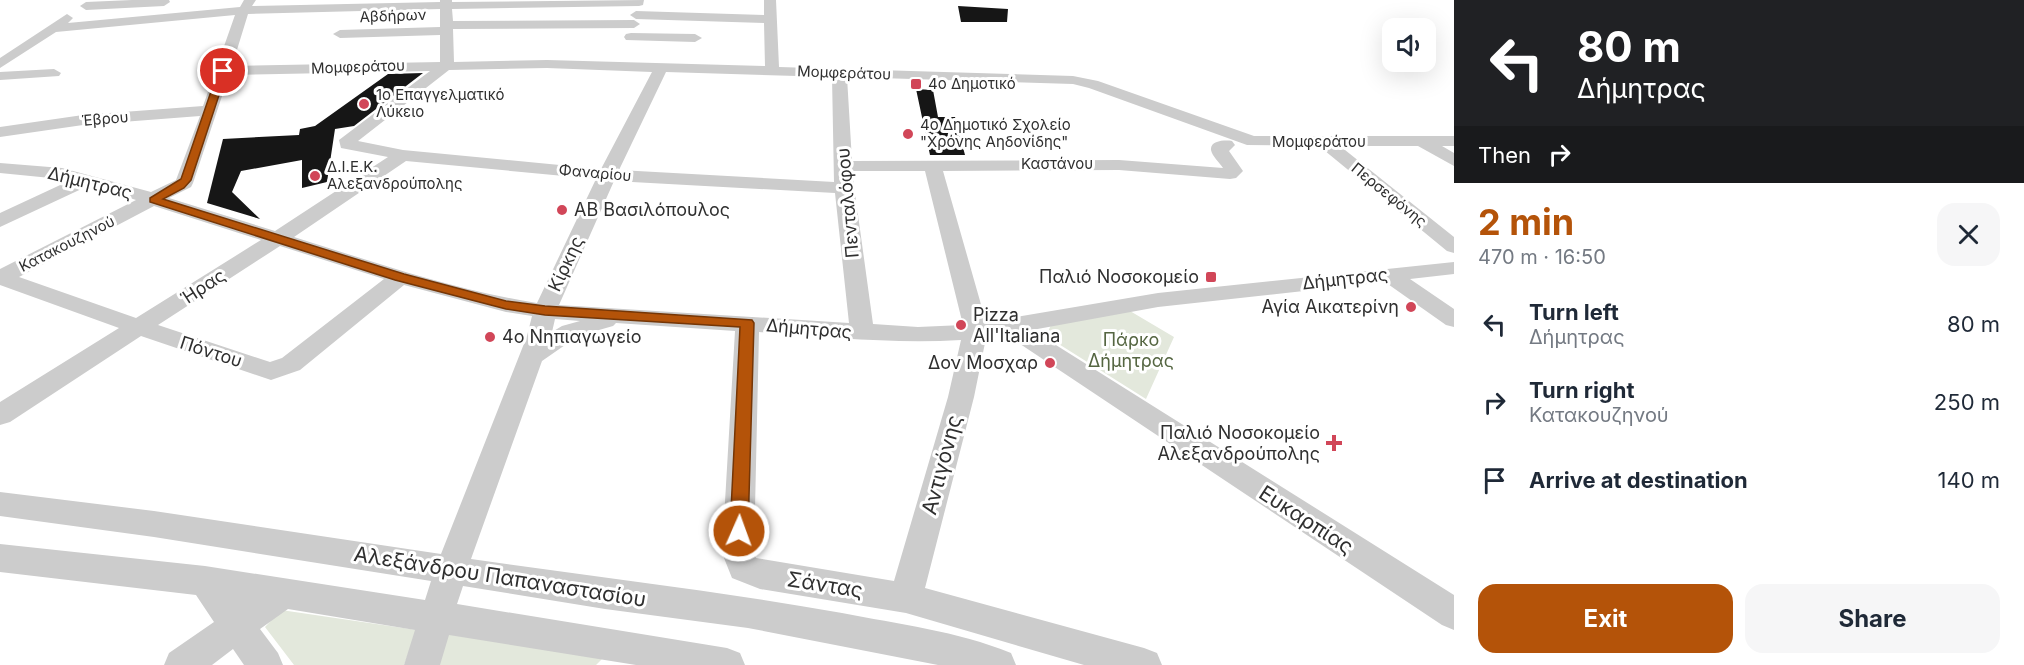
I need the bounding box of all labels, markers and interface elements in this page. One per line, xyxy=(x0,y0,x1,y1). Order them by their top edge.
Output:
street label: Αβδήρων xyxy=(359,5,427,26)
map controls xyxy=(1382,18,1436,72)
button: sound xyxy=(1382,18,1436,72)
text: 80 m xyxy=(1577,21,1681,72)
icon: left xyxy=(1478,24,1556,102)
pin xyxy=(197,45,248,96)
icon: arrive xyxy=(206,54,239,87)
street label: Μομφεράτου xyxy=(311,55,405,78)
street label: Μομφεράτου xyxy=(797,61,891,84)
text: Δήμητρας xyxy=(1577,72,1706,105)
place label: 4ο Δημοτικό xyxy=(928,74,1016,93)
marker: 4ο Δημοτικό xyxy=(909,77,923,91)
place label: 1ο Επαγγελματικό Λύκειο xyxy=(376,85,505,121)
marker: 1ο Επαγγελματικό Λύκειο xyxy=(357,97,371,111)
street label: Έβρου xyxy=(81,107,129,130)
place label: 4ο Δημοτικό Σχολείο "Χρόνης Αηδονίδης" xyxy=(920,115,1071,151)
marker: 4ο Δημοτικό Σχολείο "Χρόνης Αηδονίδης" xyxy=(901,127,915,141)
street label: Μομφεράτου xyxy=(1272,132,1366,151)
icon: right xyxy=(1543,138,1576,171)
text: Then xyxy=(1478,142,1531,168)
street label: Πενταλόφου xyxy=(832,147,863,259)
street label: Καστάνου xyxy=(1021,154,1093,173)
place label: Δ.Ι.Ε.Κ. Αλεξανδρούπολης xyxy=(327,157,463,193)
street label: Περσεφόνης xyxy=(1348,158,1431,231)
street label: Φαναρίου xyxy=(558,160,632,185)
street label: Δήμητρας xyxy=(46,162,134,203)
marker: Δ.Ι.Ε.Κ. Αλεξανδρούπολης xyxy=(308,169,322,183)
place label: ΑΒ Βασιλόπουλος xyxy=(574,199,730,220)
text: 2 min xyxy=(1478,200,1574,244)
marker: ΑΒ Βασιλόπουλος xyxy=(555,203,569,217)
button: close xyxy=(1937,203,2000,266)
street label: Κατακουζηνού xyxy=(16,211,118,276)
street label: Κίρκης xyxy=(544,233,587,295)
text: 470 m · 16:50 xyxy=(1478,245,1606,269)
street label: Ήρας xyxy=(176,264,229,309)
street label: Δήμητρας xyxy=(1301,264,1389,293)
place label: Παλιό Νοσοκομείο xyxy=(1039,266,1199,287)
marker: Παλιό Νοσοκομείο xyxy=(1204,270,1218,284)
place label: Αγία Αικατερίνη xyxy=(1261,296,1399,317)
text: Turn left xyxy=(1529,299,1619,325)
marker: Αγία Αικατερίνη xyxy=(1404,300,1418,314)
place label: Pizza All'Italiana xyxy=(973,304,1060,346)
icon: left xyxy=(1478,308,1511,341)
text: 80 m xyxy=(1947,311,2000,337)
street label: Δήμητρας xyxy=(765,314,853,343)
marker: Pizza All'Italiana xyxy=(954,318,968,332)
text: Δήμητρας xyxy=(1529,325,1625,349)
place label: 4ο Νηπιαγωγείο xyxy=(502,326,642,347)
park label: Πάρκο Δήμητρας xyxy=(1088,329,1174,371)
marker: 4ο Νηπιαγωγείο xyxy=(483,330,497,344)
street label: Πόντου xyxy=(177,332,245,371)
place label: Δον Μοσχαρ xyxy=(928,352,1038,373)
marker: Δον Μοσχαρ xyxy=(1043,356,1057,370)
text: Turn right xyxy=(1529,377,1635,403)
icon: right xyxy=(1478,386,1511,419)
text: 250 m xyxy=(1934,389,2000,415)
text: Κατακουζηνού xyxy=(1529,403,1669,427)
street label: Αντιγόνης xyxy=(916,412,967,517)
place label: Παλιό Νοσοκομείο Αλεξανδρούπολης xyxy=(1157,422,1320,464)
marker: Παλιό Νοσοκομείο Αλεξανδρούπολης xyxy=(1325,434,1343,452)
icon: arrive xyxy=(1478,464,1511,497)
text: Arrive at destination xyxy=(1529,467,1748,493)
text: 140 m xyxy=(1938,467,2000,493)
street label: Ευκαρπίας xyxy=(1254,480,1358,559)
position arrow xyxy=(707,499,771,563)
street label: Αλεξάνδρου Παπαναστασίου xyxy=(352,541,648,612)
street label: Σάντας xyxy=(785,566,865,603)
button: Exit xyxy=(1478,584,1733,653)
button: Share xyxy=(1745,584,2000,653)

